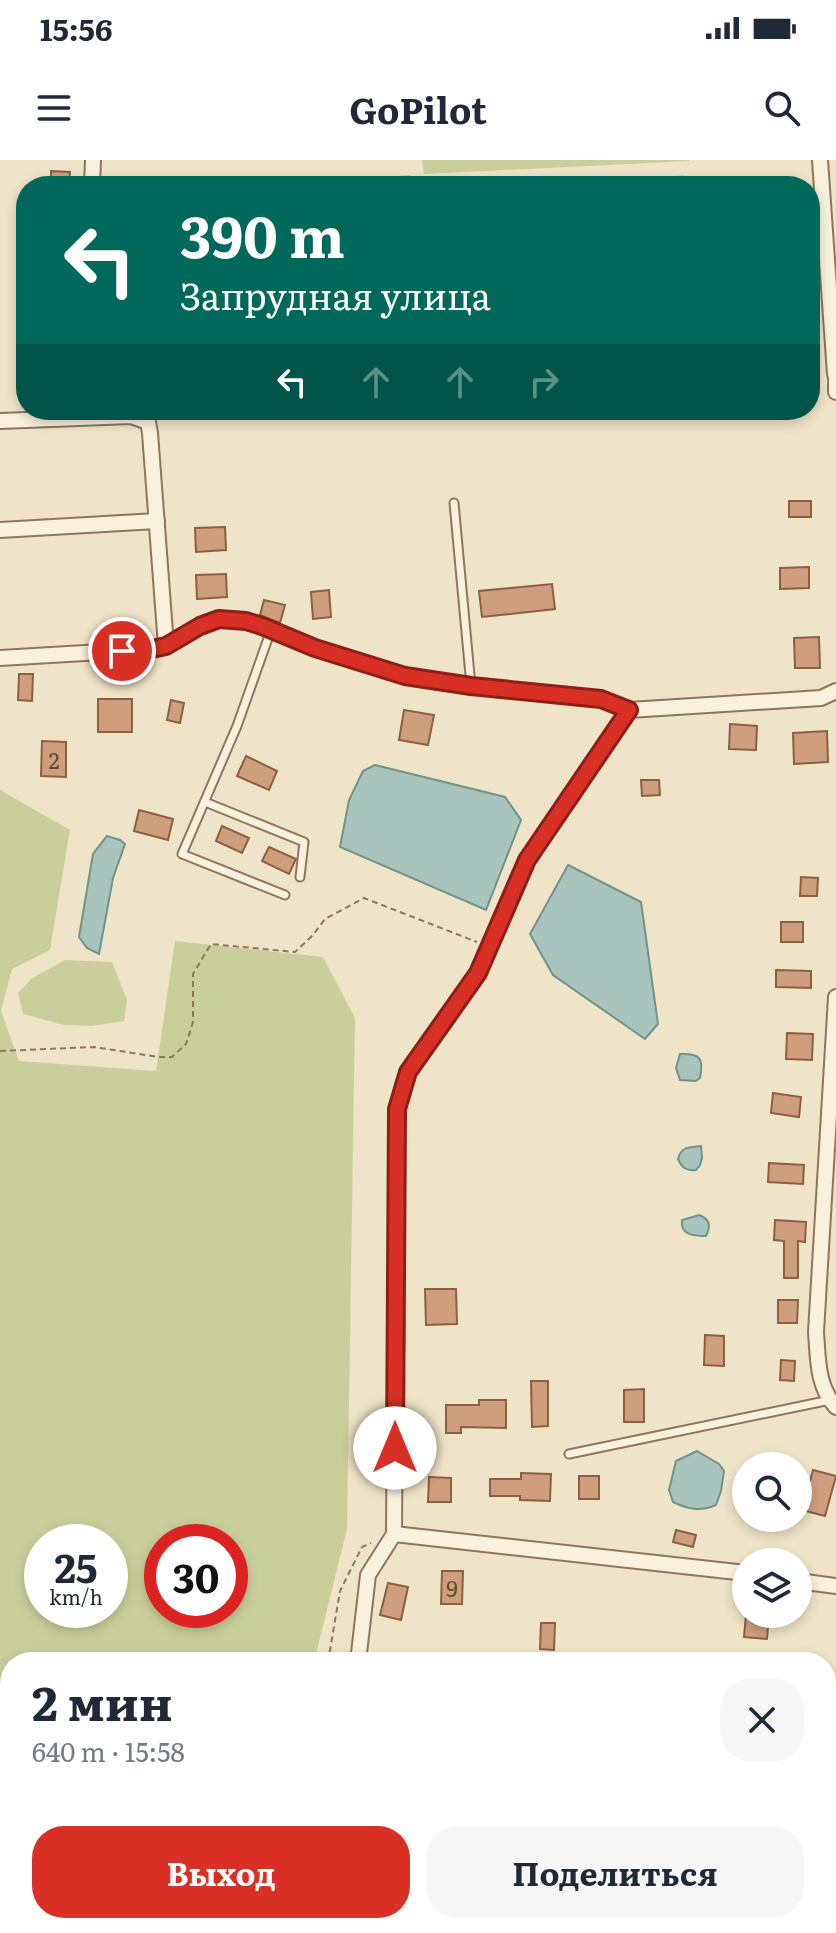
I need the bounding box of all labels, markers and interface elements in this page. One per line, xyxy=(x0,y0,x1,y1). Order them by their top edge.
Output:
text: 15:56 xyxy=(40,6,112,50)
text: GoPilot xyxy=(349,82,487,135)
icon: menu xyxy=(32,86,76,130)
icon: search xyxy=(760,86,804,130)
text: 390 m xyxy=(180,192,345,275)
icon: left xyxy=(48,208,152,312)
text: Запрудная улица xyxy=(180,268,491,321)
icon: left xyxy=(270,360,314,404)
icon: ahead xyxy=(354,360,398,404)
icon: ahead xyxy=(438,360,482,404)
icon: right xyxy=(522,360,566,404)
pin xyxy=(88,617,156,685)
icon: arrive xyxy=(100,629,144,673)
house number: 2 xyxy=(48,743,60,776)
position arrow xyxy=(353,1406,437,1490)
map controls xyxy=(732,1452,812,1628)
button: search xyxy=(732,1452,812,1532)
speed limit sign: 30 xyxy=(144,1524,248,1628)
text: 25 xyxy=(54,1536,98,1595)
button: layers xyxy=(732,1548,812,1628)
house number: 9 xyxy=(446,1571,458,1604)
text: km/h xyxy=(49,1581,103,1611)
text: 2 мин xyxy=(32,1665,173,1736)
button: close xyxy=(720,1678,804,1762)
text: 640 m · 15:58 xyxy=(32,1731,185,1770)
button: Выход xyxy=(32,1826,410,1918)
button: Поделиться xyxy=(426,1826,804,1918)

